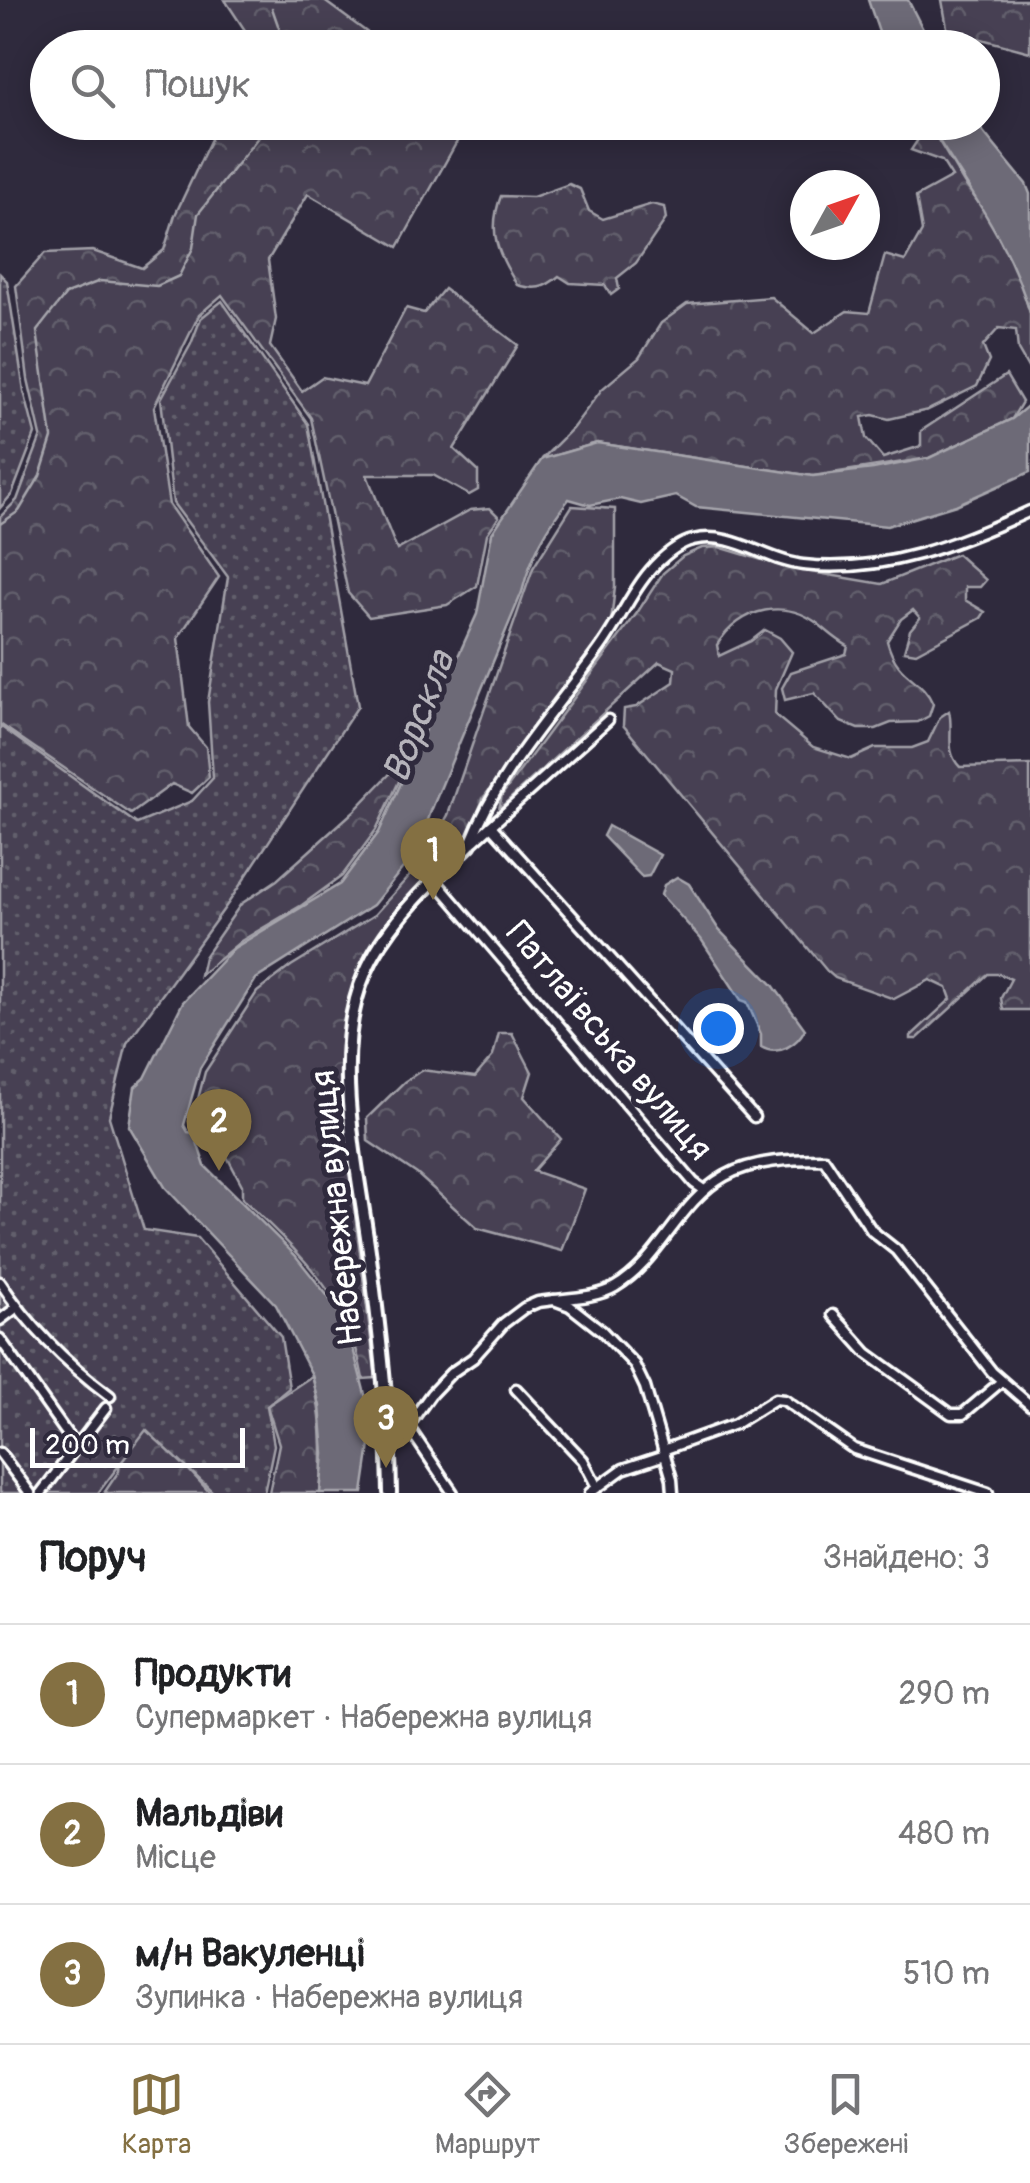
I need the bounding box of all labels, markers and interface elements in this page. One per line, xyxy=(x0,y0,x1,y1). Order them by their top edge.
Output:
search box xyxy=(30,30,1000,140)
icon: search xyxy=(65,58,120,113)
text: Пошук xyxy=(145,61,251,109)
north arrow xyxy=(790,170,880,260)
water label: Ворскла xyxy=(372,643,467,789)
pin: 1 xyxy=(400,818,466,900)
street label: Патлаївська вулиця xyxy=(496,912,722,1170)
your location xyxy=(693,1003,744,1054)
street label: Набережна вулиця xyxy=(301,1068,373,1348)
pin: 2 xyxy=(186,1088,252,1171)
pin: 3 xyxy=(354,1386,418,1468)
scale bar xyxy=(30,1423,245,1468)
text: 200 m xyxy=(45,1428,130,1463)
text: Поруч xyxy=(40,1532,147,1584)
text: Знайдено: 3 xyxy=(823,1538,990,1578)
text: Продукти xyxy=(135,1650,291,1698)
text: 1 xyxy=(66,1674,79,1714)
text: 290 m xyxy=(898,1674,990,1714)
text: Супермаркет · Набережна вулиця xyxy=(135,1698,592,1738)
text: Мальдіви xyxy=(135,1790,283,1838)
text: 2 xyxy=(64,1814,81,1854)
text: 480 m xyxy=(898,1814,990,1854)
text: Місце xyxy=(135,1838,216,1878)
text: м/н Вакуленці xyxy=(135,1930,364,1978)
text: 3 xyxy=(64,1954,81,1994)
text: 510 m xyxy=(903,1954,990,1994)
text: Зупинка · Набережна вулиця xyxy=(135,1978,523,2018)
tab: Карта xyxy=(122,2067,191,2162)
tab: Маршрут xyxy=(435,2067,540,2162)
tab: Збережені xyxy=(784,2067,908,2162)

